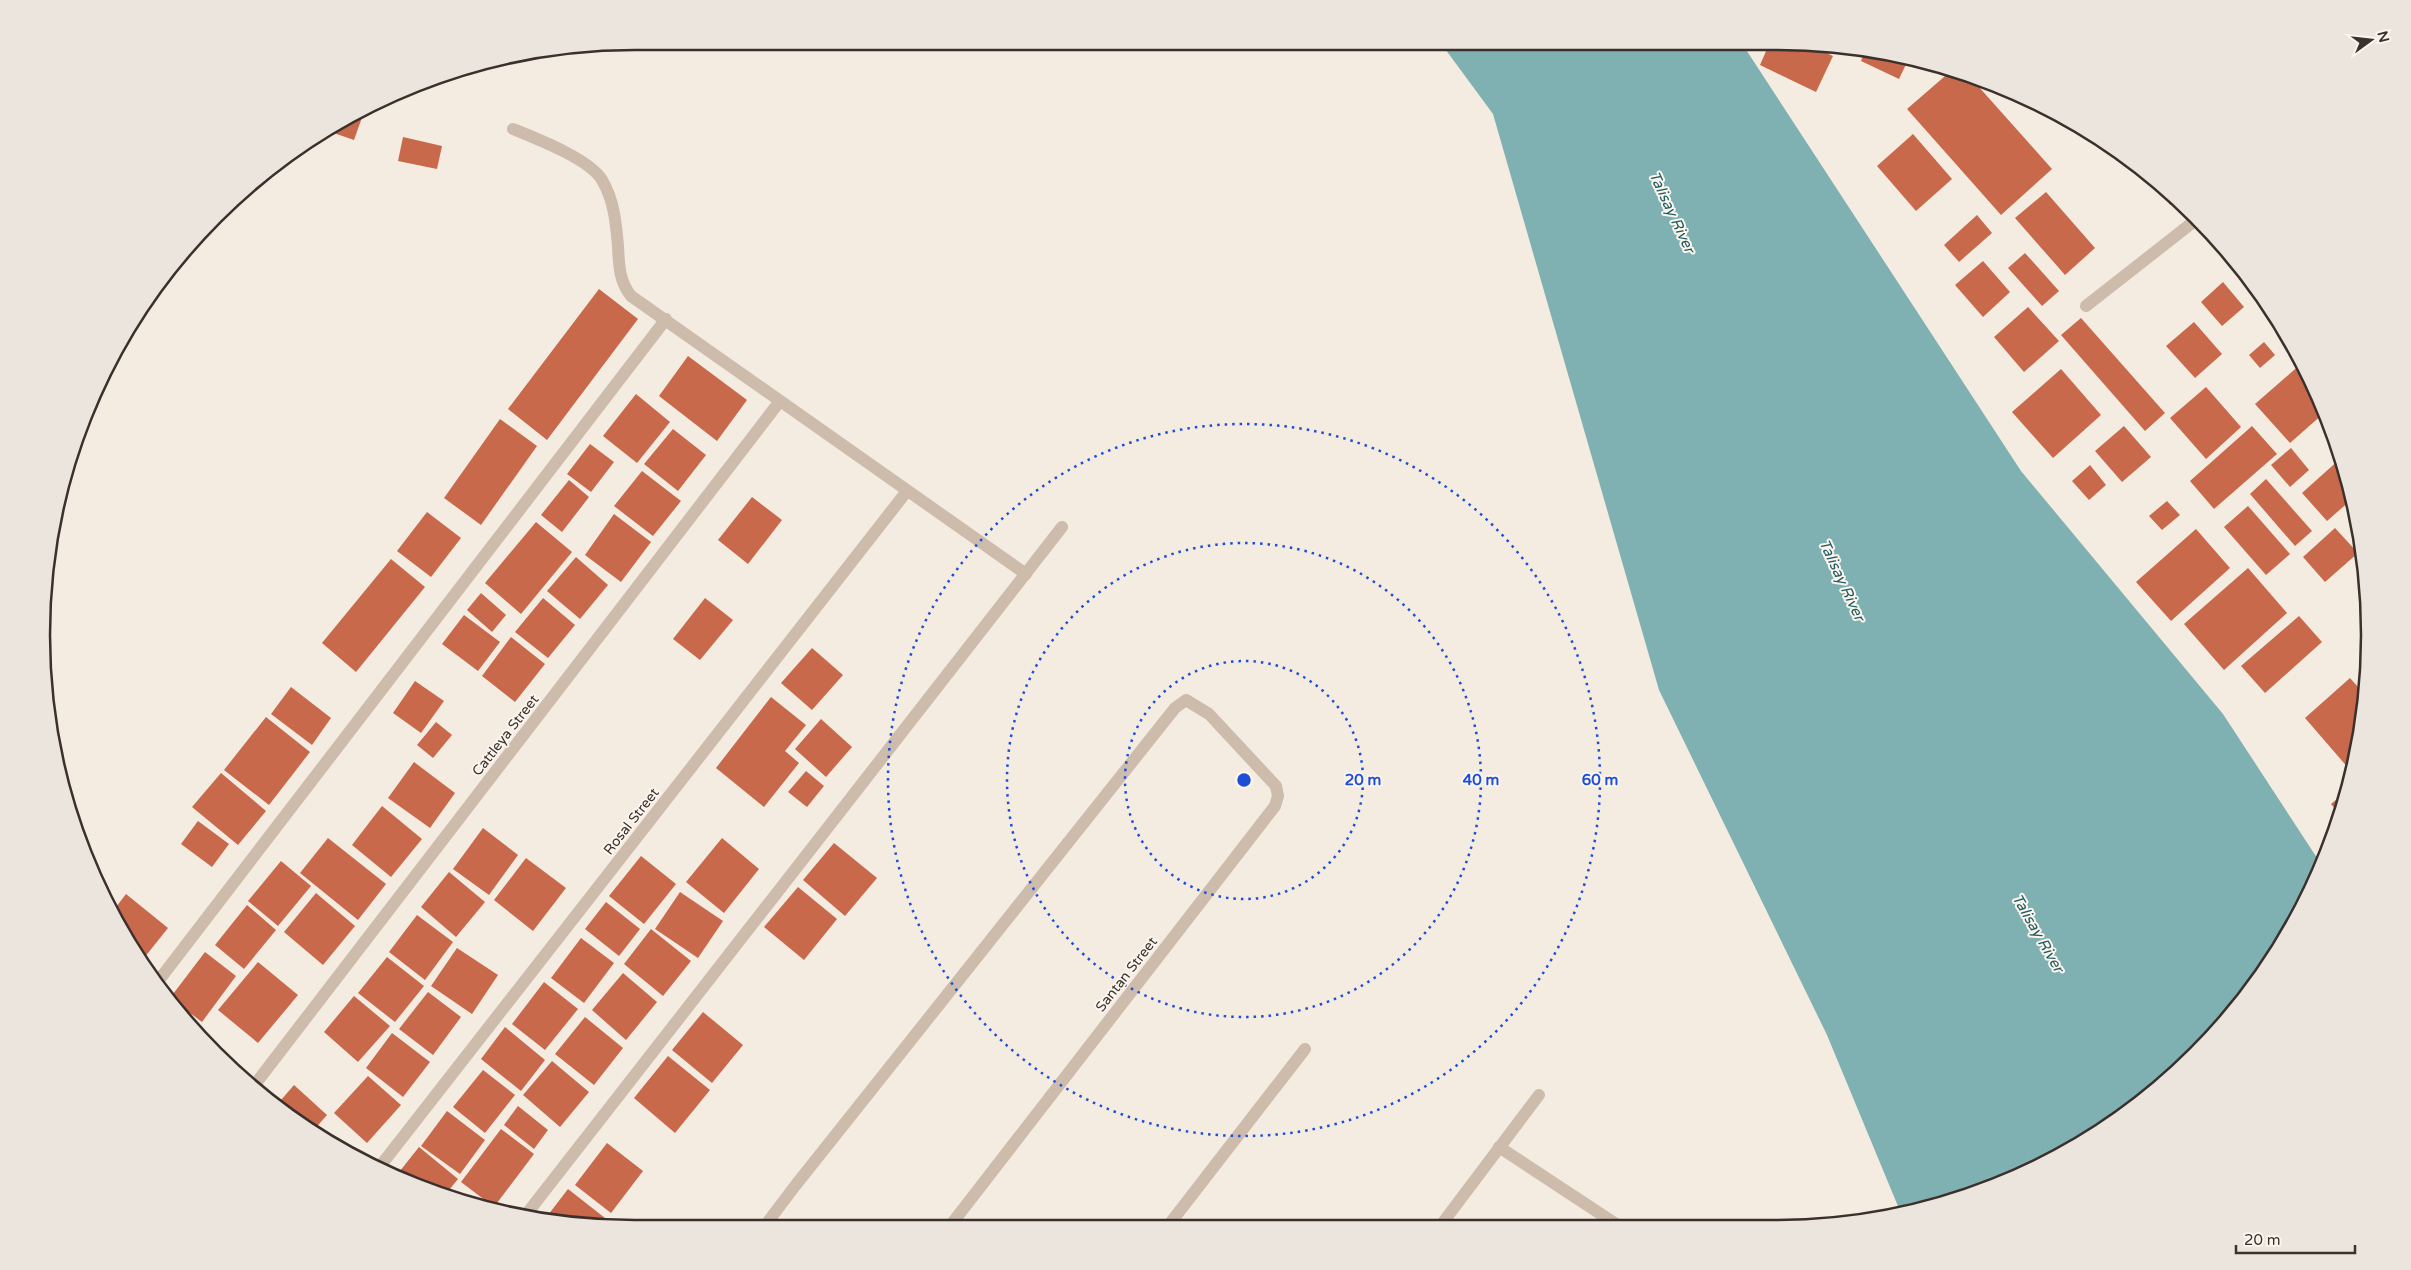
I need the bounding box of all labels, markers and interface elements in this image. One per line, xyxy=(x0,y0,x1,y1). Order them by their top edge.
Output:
north arrow xyxy=(2346,15,2396,65)
text: N xyxy=(2373,29,2393,44)
water label: Talisay River xyxy=(1645,168,1700,258)
water label: Talisay River xyxy=(1815,536,1870,626)
street label: Cattleya Street xyxy=(468,691,543,779)
centre of rings xyxy=(1235,771,1253,789)
text: 20 m xyxy=(1345,771,1381,789)
text: 40 m xyxy=(1463,771,1499,789)
text: 60 m xyxy=(1582,771,1618,789)
street label: Rosal Street xyxy=(600,784,663,858)
water label: Talisay River xyxy=(2008,890,2069,977)
street label: Santan Street xyxy=(1092,933,1161,1015)
scale bar xyxy=(2236,1222,2355,1254)
text: 20 m xyxy=(2244,1231,2281,1249)

